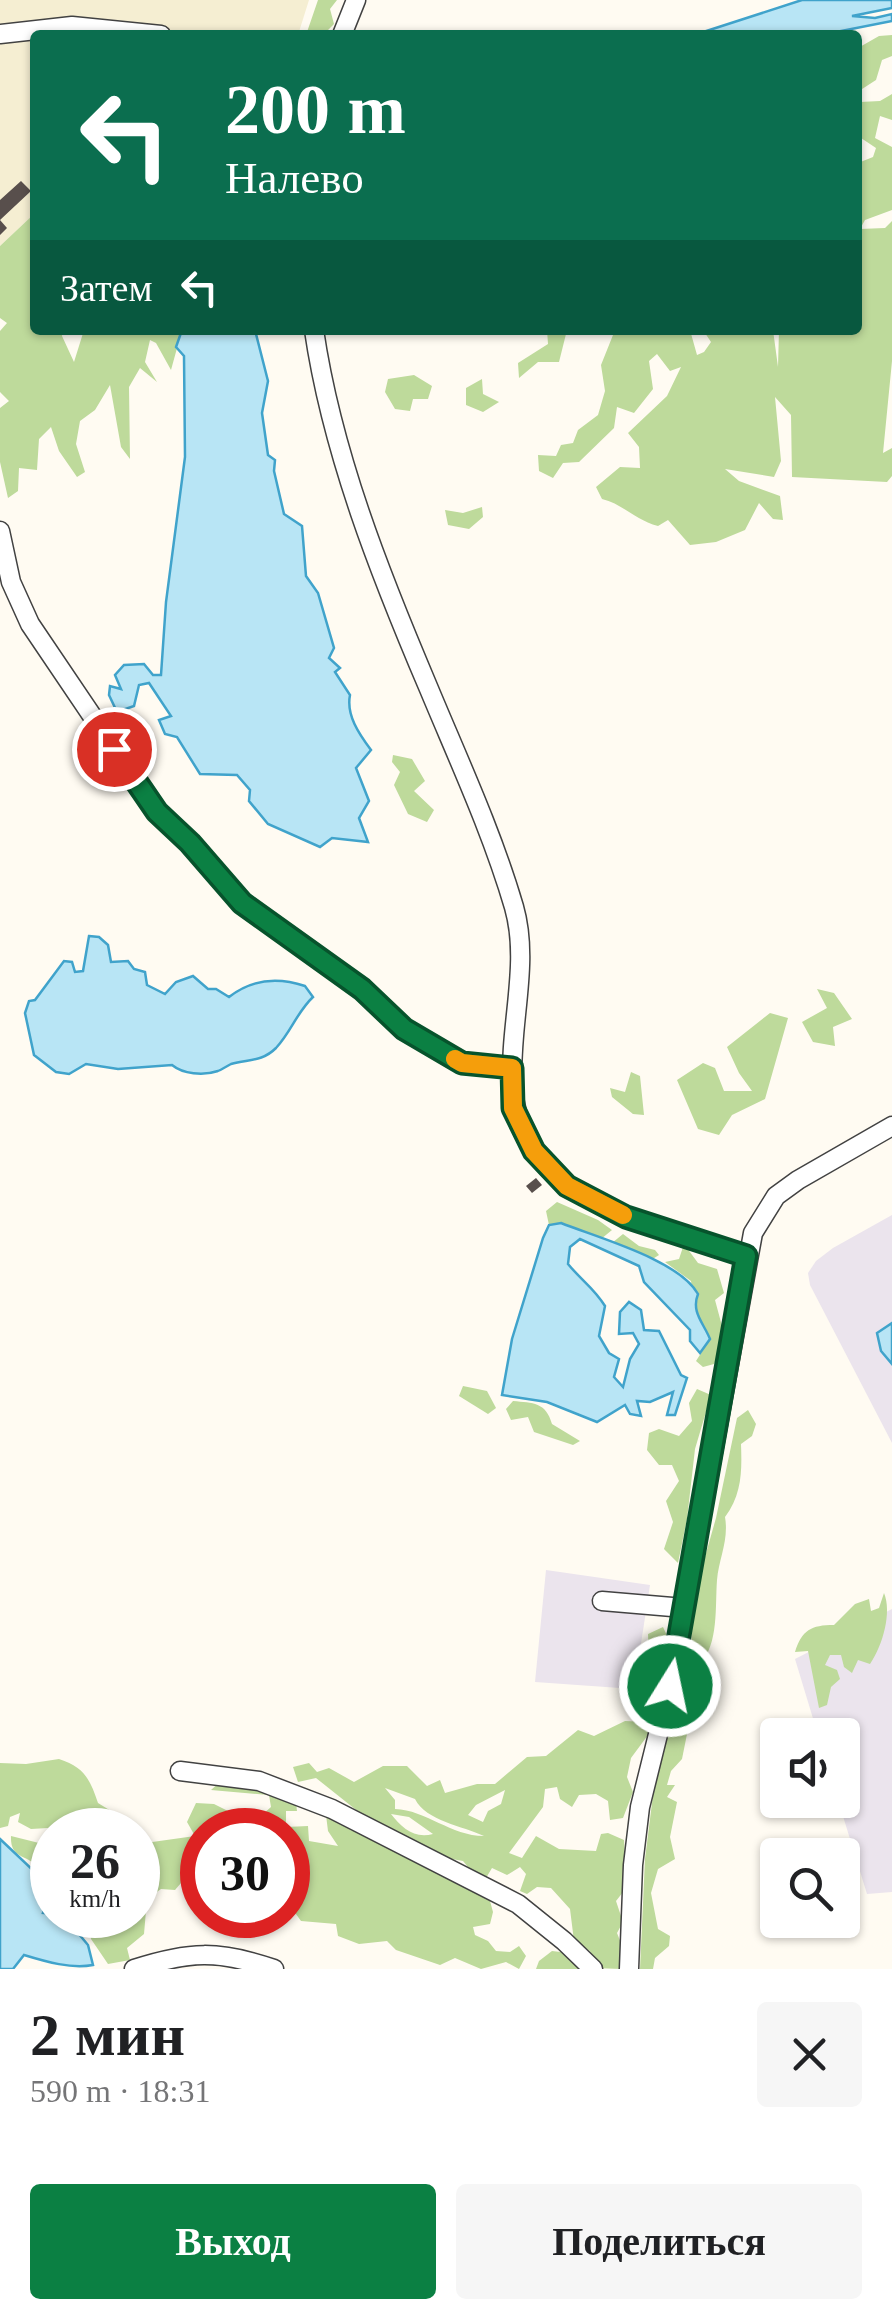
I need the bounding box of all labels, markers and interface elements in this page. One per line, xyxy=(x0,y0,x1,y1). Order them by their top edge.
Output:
icon: left xyxy=(60,70,190,200)
text: 200 m xyxy=(225,71,406,148)
text: Налево xyxy=(225,153,364,203)
icon: left xyxy=(172,260,227,315)
text: Затем xyxy=(60,267,152,309)
pin xyxy=(72,707,157,792)
icon: arrive xyxy=(87,722,142,777)
position arrow xyxy=(618,1634,722,1738)
map controls xyxy=(760,1718,860,1938)
button: sound xyxy=(760,1718,860,1818)
speed limit sign: 30 xyxy=(180,1808,310,1938)
text: 26 xyxy=(70,1833,120,1889)
button: search xyxy=(760,1838,860,1938)
text: km/h xyxy=(69,1885,121,1912)
text: 2 мин xyxy=(30,2002,185,2068)
button: close xyxy=(757,2002,862,2107)
text: 590 m · 18:31 xyxy=(30,2073,210,2109)
button: Выход xyxy=(30,2184,436,2299)
button: Поделиться xyxy=(456,2184,862,2299)

